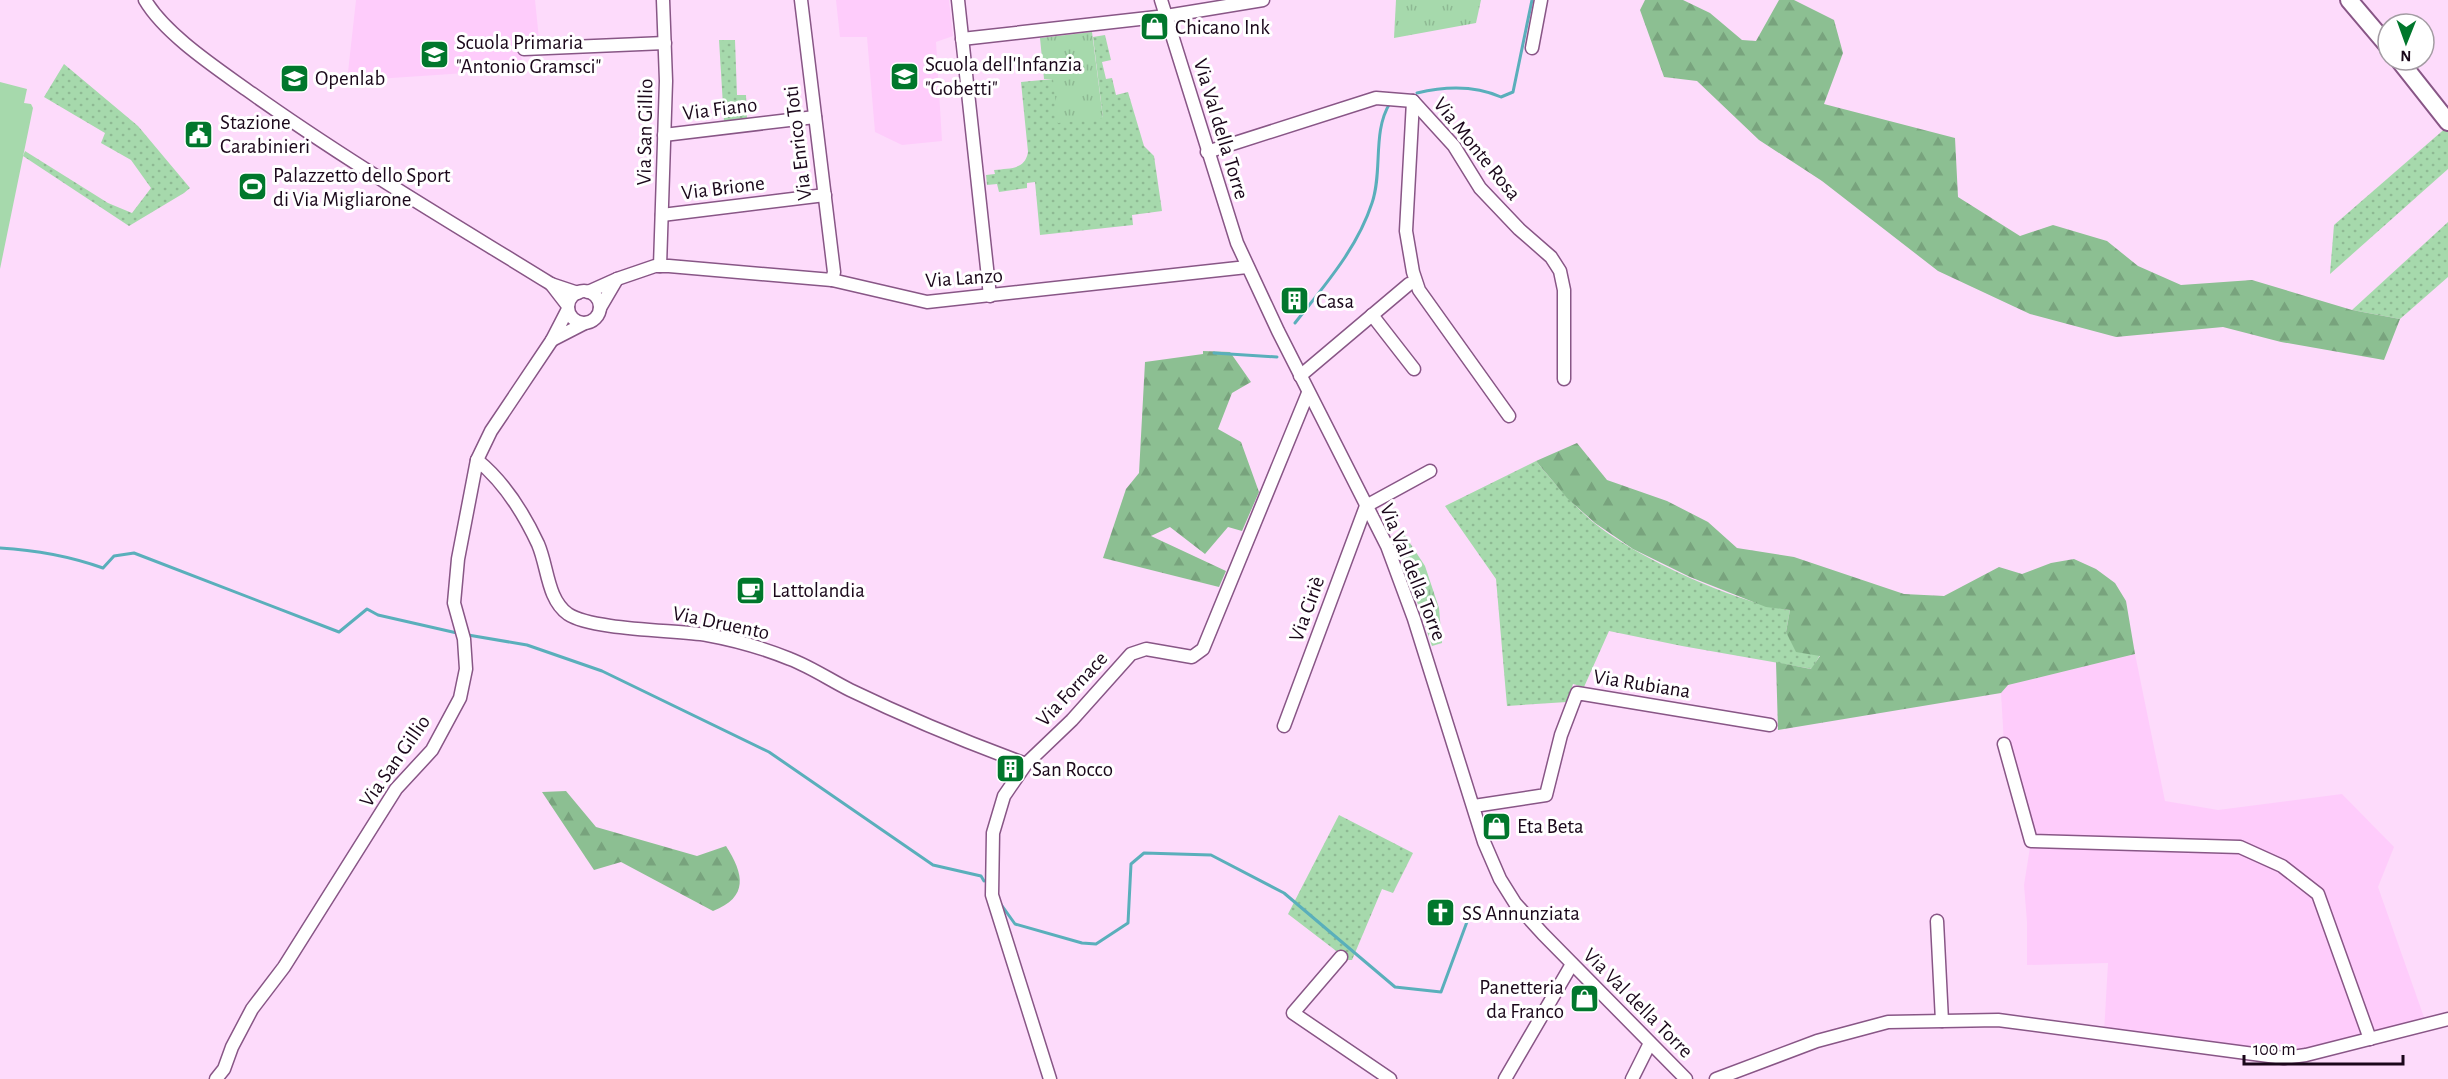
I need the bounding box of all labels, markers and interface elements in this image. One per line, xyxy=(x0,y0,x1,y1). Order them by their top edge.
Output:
shop icon: Chicano Ink xyxy=(1138,11,1170,43)
north arrow xyxy=(2376,12,2436,72)
place label: Chicano Ink xyxy=(1175,17,1270,38)
place label: Scuola Primaria "Antonio Gramsci" xyxy=(456,32,601,77)
school or university icon: Scuola Primaria "Antonio Gramsci" xyxy=(419,38,451,70)
text: N xyxy=(2400,48,2411,64)
place label: Scuola dell'Infanzia "Gobetti" xyxy=(925,54,1083,99)
street label: Via Val della Torre xyxy=(1190,56,1252,202)
school or university icon: Scuola dell'Infanzia "Gobetti" xyxy=(888,60,920,92)
school or university icon: Openlab xyxy=(278,62,310,94)
place label: Openlab xyxy=(315,68,385,89)
street label: Via San Gillio xyxy=(634,78,656,186)
street label: Via Enrico Toti xyxy=(781,84,815,202)
street label: Via Fiano xyxy=(682,94,758,124)
street label: Via Monte Rosa xyxy=(1429,94,1525,205)
place label: Stazione Carabinieri xyxy=(220,112,310,157)
public building icon: Stazione Carabinieri xyxy=(183,118,215,150)
place label: Palazzetto dello Sport di Via Migliarone xyxy=(273,165,451,210)
sports icon: Palazzetto dello Sport di Via Migliarone xyxy=(236,171,268,203)
street label: Via Brione xyxy=(680,172,766,204)
street label: Via Lanzo xyxy=(924,265,1004,291)
building icon: Casa xyxy=(1279,285,1311,317)
place label: Casa xyxy=(1316,291,1354,312)
street label: Via Val della Torre xyxy=(1376,501,1450,643)
cafe icon: Lattolandia xyxy=(735,574,767,606)
street label: Via Ciriè xyxy=(1286,574,1328,644)
place label: Lattolandia xyxy=(772,580,865,601)
street label: Via Druento xyxy=(671,603,771,643)
street label: Via Fornace xyxy=(1032,648,1112,730)
street label: Via Rubiana xyxy=(1592,666,1692,702)
street label: Via San Gillio xyxy=(356,711,434,811)
building icon: San Rocco xyxy=(995,753,1027,785)
place label: San Rocco xyxy=(1032,759,1113,780)
shop icon: Eta Beta xyxy=(1480,810,1512,842)
place label: Eta Beta xyxy=(1517,816,1584,837)
church icon: SS Annunziata xyxy=(1425,897,1457,929)
place label: SS Annunziata xyxy=(1462,903,1580,924)
street label: Via Val della Torre xyxy=(1579,944,1697,1062)
place label: Panetteria da Franco xyxy=(1479,977,1564,1022)
shop icon: Panetteria da Franco xyxy=(1569,983,1601,1015)
scale bar xyxy=(2244,1028,2403,1066)
text: 100 m xyxy=(2253,1041,2296,1059)

